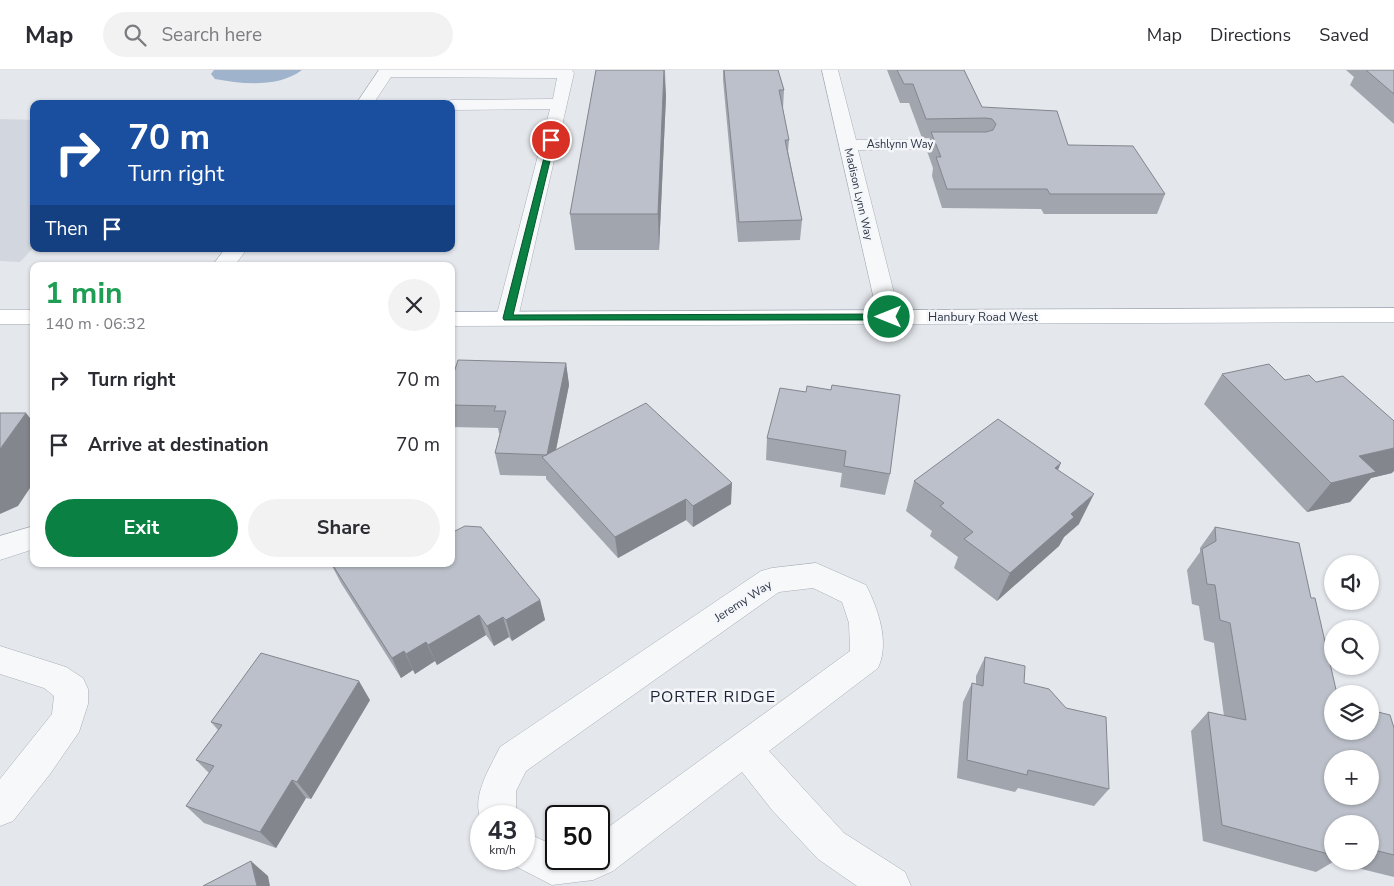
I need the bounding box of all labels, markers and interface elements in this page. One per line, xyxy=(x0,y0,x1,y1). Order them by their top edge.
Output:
search box xyxy=(103,12,453,57)
text: Map xyxy=(25,19,73,51)
icon: search xyxy=(121,21,149,49)
text: Search here xyxy=(161,22,262,48)
text: Map xyxy=(1147,23,1182,47)
text: Directions xyxy=(1210,23,1291,47)
text: Saved xyxy=(1319,23,1369,47)
text: 70 m xyxy=(128,114,210,161)
pin xyxy=(530,119,572,161)
icon: right xyxy=(45,120,110,185)
icon: arrive xyxy=(537,126,565,154)
street label: Ashlynn Way xyxy=(867,137,934,152)
street label: Madison Lynn Way xyxy=(841,147,876,242)
text: Turn right xyxy=(128,159,224,189)
icon: arrive xyxy=(98,215,126,243)
text: Then xyxy=(45,216,88,242)
text: 1 min xyxy=(45,273,123,314)
button: close xyxy=(388,279,440,331)
position arrow xyxy=(862,290,914,342)
street label: Hanbury Road West xyxy=(928,309,1039,325)
text: 140 m · 06:32 xyxy=(45,313,146,335)
icon: right xyxy=(45,366,73,394)
text: Turn right xyxy=(88,367,175,393)
text: 70 m xyxy=(396,367,440,393)
icon: arrive xyxy=(45,431,73,459)
text: Arrive at destination xyxy=(88,432,269,458)
text: 70 m xyxy=(396,432,440,458)
button: Exit xyxy=(45,499,238,557)
button: Share xyxy=(248,499,440,557)
map controls xyxy=(1324,555,1379,870)
button: sound xyxy=(1324,555,1379,610)
street label: Jeremy Way xyxy=(710,576,775,626)
button: search xyxy=(1324,620,1379,675)
button: layers xyxy=(1324,685,1379,740)
district label: PORTER RIDGE xyxy=(650,686,776,708)
button: + xyxy=(1324,750,1379,805)
speed limit sign: 50 xyxy=(545,805,610,870)
text: 43 xyxy=(487,814,518,848)
button: − xyxy=(1324,815,1379,870)
text: km/h xyxy=(489,842,516,858)

